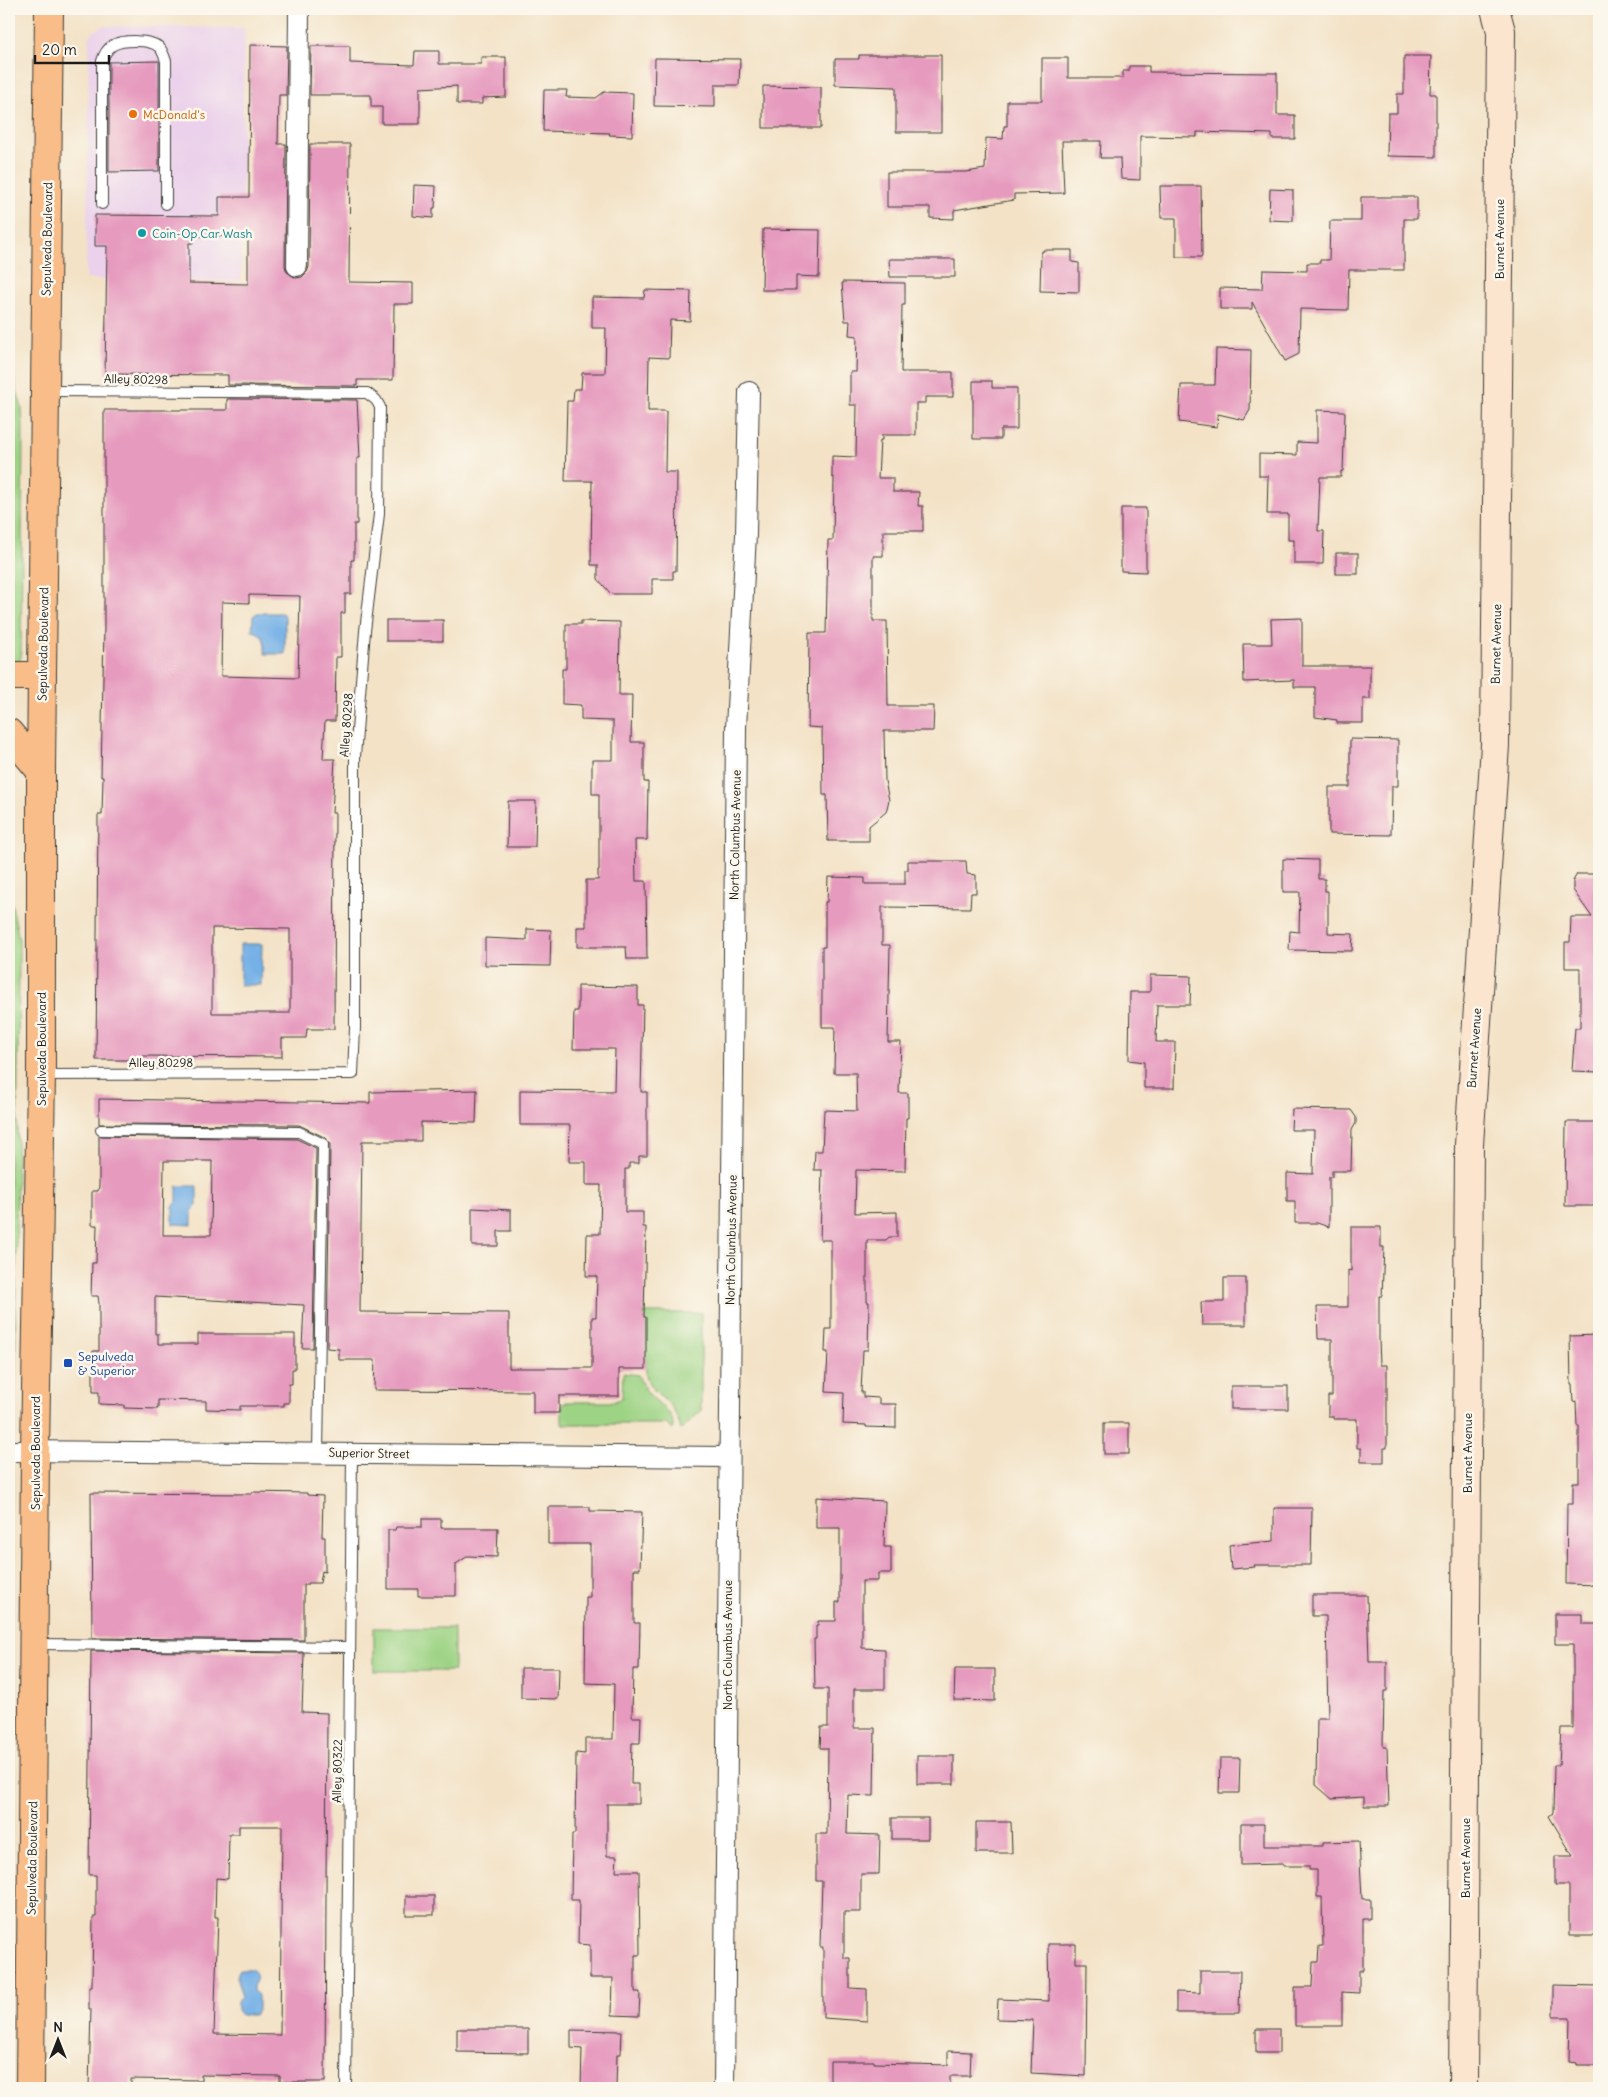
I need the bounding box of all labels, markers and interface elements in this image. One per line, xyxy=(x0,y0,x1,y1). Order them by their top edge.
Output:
scale bar xyxy=(35,32,109,64)
text: 20 m xyxy=(42,40,77,59)
place label: McDonald's xyxy=(143,107,205,122)
marker: McDonald's xyxy=(127,108,139,120)
street label: Sepulveda Boulevard xyxy=(39,182,55,296)
street label: Burnet Avenue xyxy=(1492,199,1507,279)
place label: Coin-Op Car Wash xyxy=(152,226,252,241)
marker: Coin-Op Car Wash xyxy=(136,227,148,239)
street label: Alley 80298 xyxy=(104,371,168,387)
street label: Sepulveda Boulevard xyxy=(35,587,51,701)
street label: Burnet Avenue xyxy=(1488,604,1504,684)
street label: Alley 80298 xyxy=(336,692,356,758)
street label: North Columbus Avenue xyxy=(726,770,744,900)
street label: Sepulveda Boulevard xyxy=(34,992,49,1106)
street label: Burnet Avenue xyxy=(1464,1007,1484,1089)
street label: Alley 80298 xyxy=(129,1055,193,1070)
street label: North Columbus Avenue xyxy=(722,1175,740,1305)
place label: Sepulveda & Superior xyxy=(78,1349,136,1378)
marker: Sepulveda & Superior xyxy=(62,1357,74,1369)
street label: Sepulveda Boulevard xyxy=(28,1396,43,1510)
street label: Burnet Avenue xyxy=(1460,1413,1475,1493)
street label: Superior Street xyxy=(328,1445,410,1461)
street label: North Columbus Avenue xyxy=(720,1580,735,1710)
street label: Alley 80322 xyxy=(329,1738,345,1803)
street label: Sepulveda Boulevard xyxy=(24,1801,40,1915)
street label: Burnet Avenue xyxy=(1458,1818,1473,1898)
north arrow xyxy=(32,2014,82,2064)
text: N xyxy=(53,2018,63,2036)

